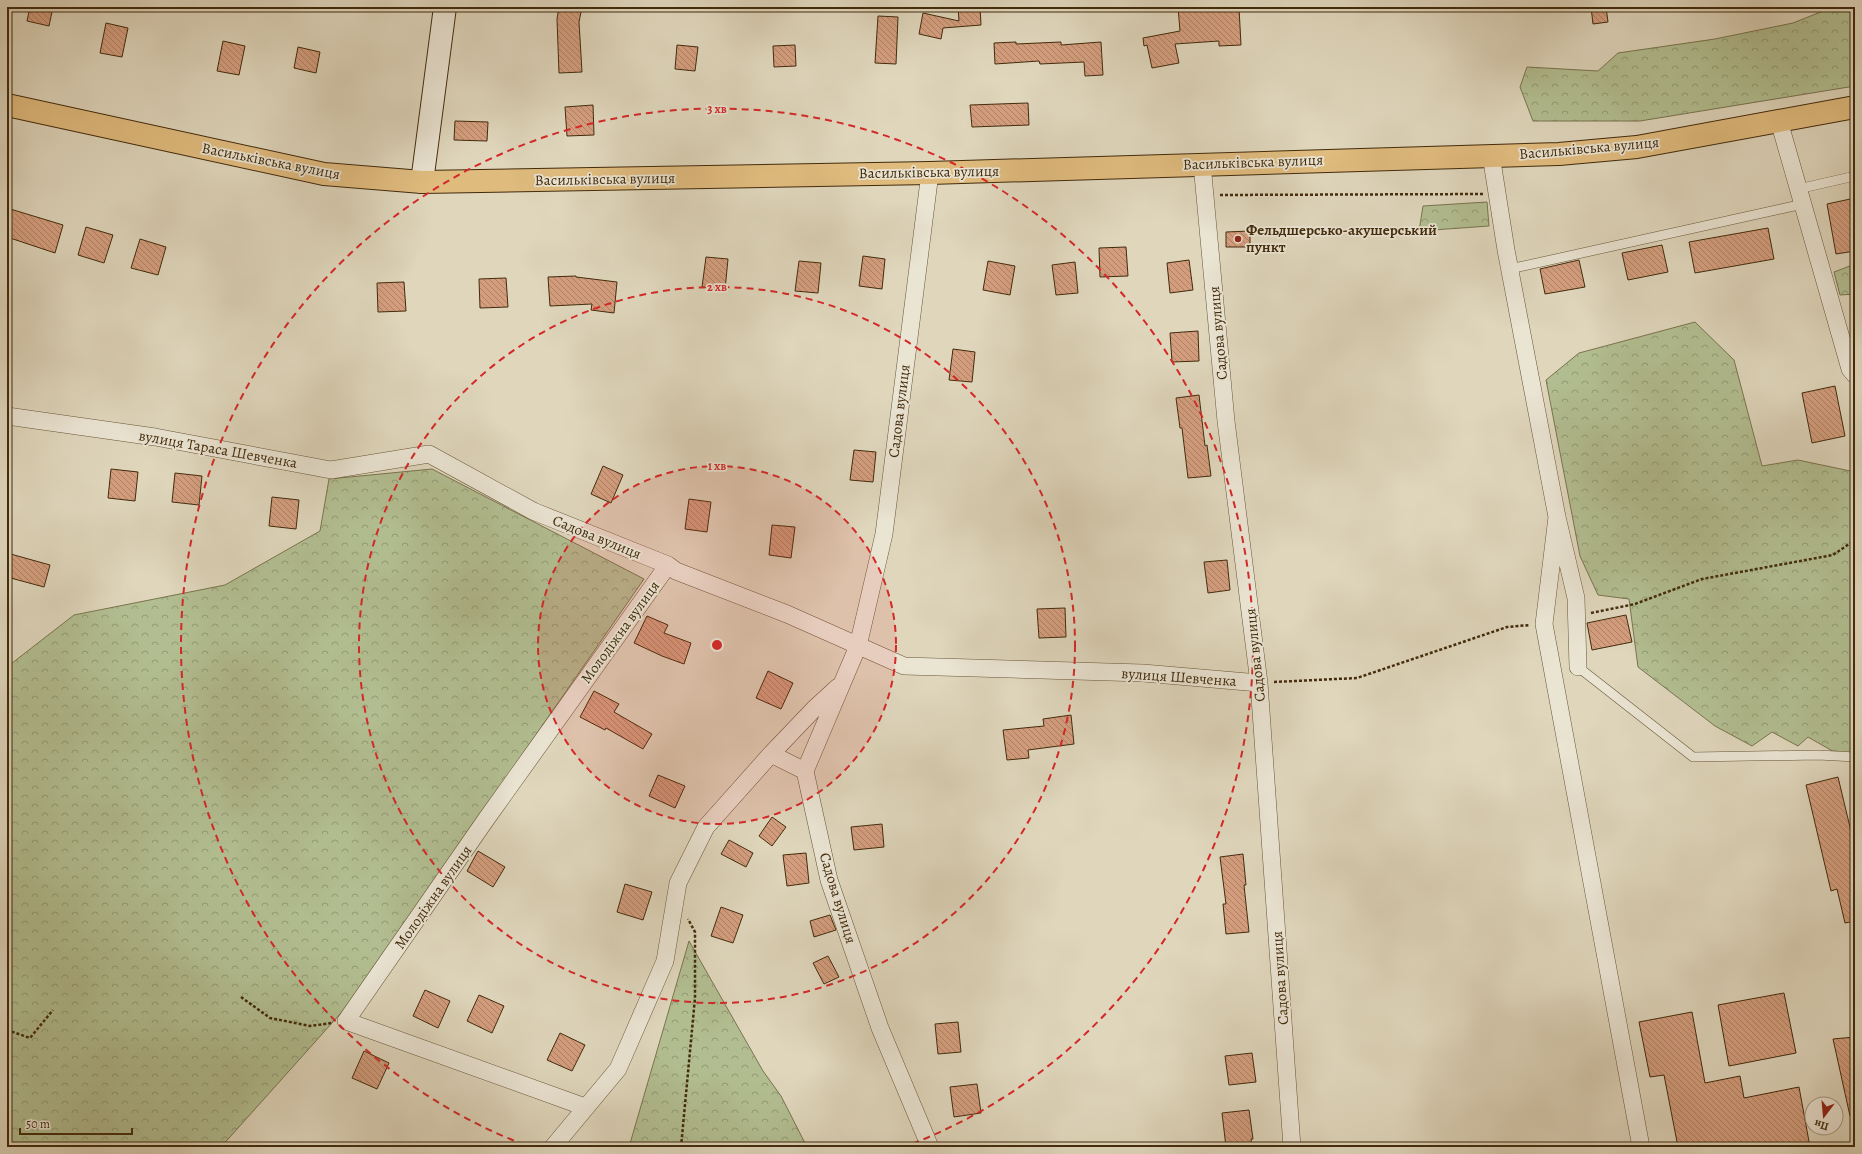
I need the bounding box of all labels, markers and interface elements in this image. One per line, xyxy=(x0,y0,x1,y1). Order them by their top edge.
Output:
text: 3 хв xyxy=(707,101,727,117)
street label: Васильківська вулиця xyxy=(1518,132,1660,164)
street label: Васильківська вулиця xyxy=(200,138,342,184)
street label: Васильківська вулиця xyxy=(1182,150,1324,174)
street label: Васильківська вулиця xyxy=(859,161,999,183)
street label: Васильківська вулиця xyxy=(535,168,675,190)
place label: Фельдшерсько-акушерський пункт xyxy=(1246,220,1437,257)
marker: Фельдшерсько-акушерський пункт xyxy=(1233,234,1243,244)
text: 2 хв xyxy=(707,279,727,295)
street label: Садова вулиця xyxy=(1204,285,1232,381)
street label: Садова вулиця xyxy=(883,363,915,459)
street label: вулиця Тараса Шевченка xyxy=(137,425,299,473)
text: 1 хв xyxy=(708,458,726,474)
street label: Садова вулиця xyxy=(550,510,644,564)
street label: Молодіжна вулиця xyxy=(576,577,664,687)
street label: Садова вулиця xyxy=(1240,607,1270,703)
centre of rings xyxy=(710,638,724,652)
street label: вулиця Шевченка xyxy=(1121,663,1237,691)
street label: Молодіжна вулиця xyxy=(390,841,476,953)
street label: Садова вулиця xyxy=(815,850,861,946)
street label: Садова вулиця xyxy=(1267,930,1293,1026)
north arrow xyxy=(1804,1096,1844,1136)
scale bar xyxy=(20,1110,132,1136)
text: 50 m xyxy=(26,1116,50,1132)
text: Пн xyxy=(1812,1116,1830,1134)

